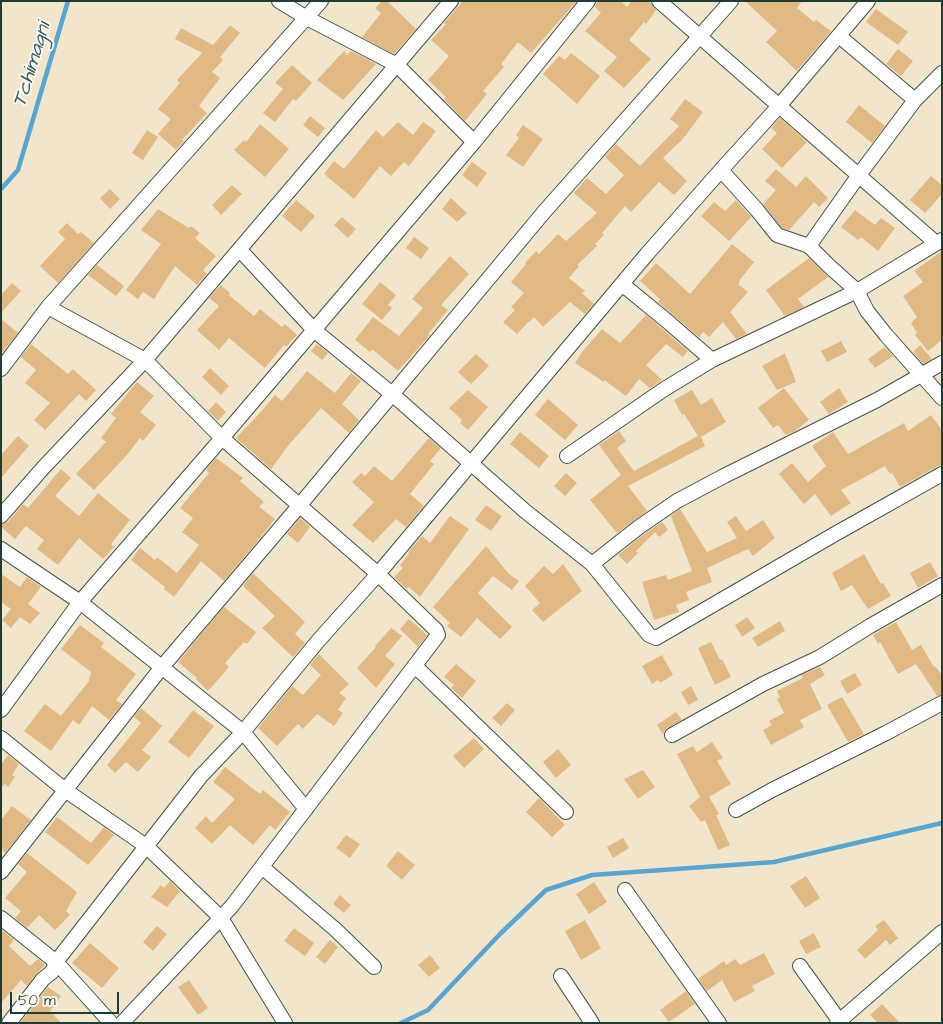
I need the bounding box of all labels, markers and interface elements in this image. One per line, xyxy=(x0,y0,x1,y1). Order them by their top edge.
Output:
water label: Tchimagni xyxy=(9,20,57,110)
scale bar xyxy=(12,982,121,1014)
text: 50 m xyxy=(18,990,56,1011)

